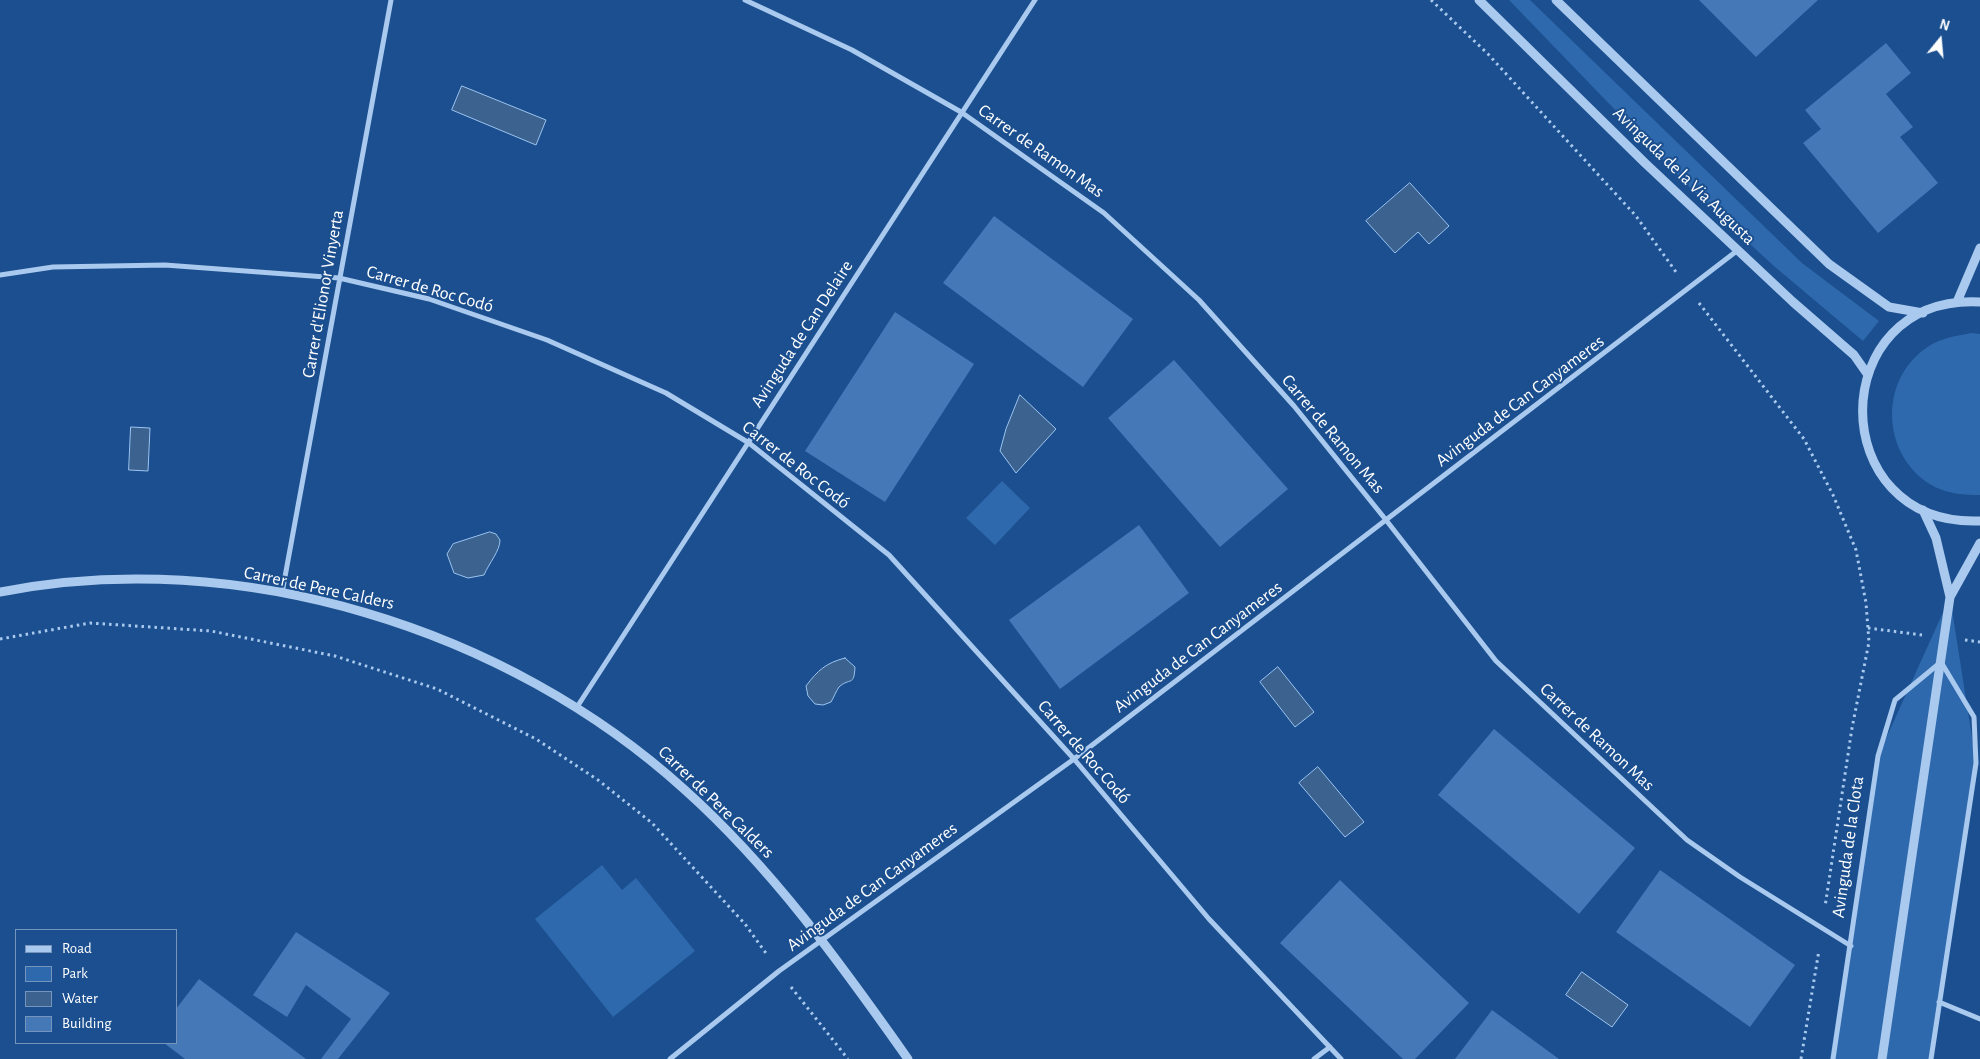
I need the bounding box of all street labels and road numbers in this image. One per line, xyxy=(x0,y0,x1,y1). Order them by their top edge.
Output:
street label: Carrer de Ramon Mas xyxy=(974,99,1108,203)
street label: Avinguda de la Via Augusta xyxy=(1608,102,1760,250)
street label: Carrer d'Elionor Vinyerta xyxy=(298,208,348,380)
street label: Avinguda de Can Delaire xyxy=(746,256,858,412)
street label: Carrer de Roc Codó xyxy=(364,261,496,317)
street label: Avinguda de Can Canyameres xyxy=(1431,330,1609,472)
street label: Carrer de Ramon Mas xyxy=(1277,370,1389,498)
street label: Carrer de Roc Codó xyxy=(738,416,854,514)
street label: Carrer de Pere Calders xyxy=(242,562,396,614)
street label: Avinguda de Can Canyameres xyxy=(1109,576,1287,718)
street label: Carrer de Ramon Mas xyxy=(1535,678,1659,796)
street label: Carrer de Roc Codó xyxy=(1033,696,1135,808)
street label: Carrer de Pere Calders xyxy=(653,741,779,863)
street label: Avinguda de la Clota xyxy=(1827,775,1869,919)
street label: Avinguda de Can Canyameres xyxy=(782,818,962,956)

